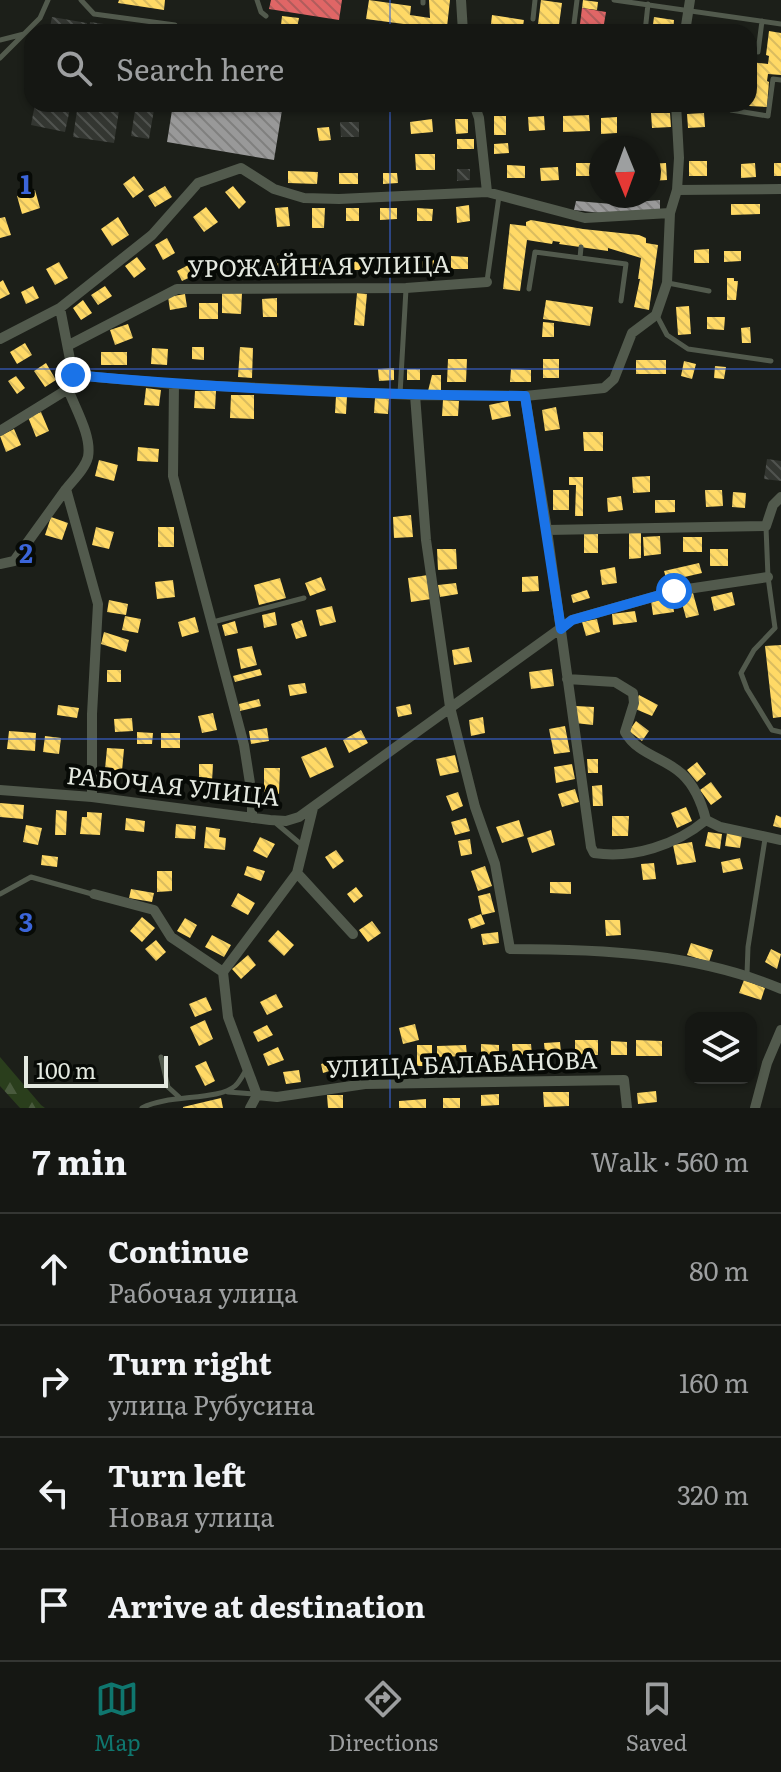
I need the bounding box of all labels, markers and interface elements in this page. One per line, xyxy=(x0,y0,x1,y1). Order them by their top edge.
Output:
search box xyxy=(24,24,757,112)
icon: search xyxy=(52,46,96,90)
text: Search here xyxy=(116,46,284,90)
north arrow xyxy=(589,136,661,208)
text: 1 xyxy=(21,163,32,202)
street label: УРОЖАЙНАЯ УЛИЦА xyxy=(187,245,451,284)
route end xyxy=(55,357,91,393)
text: 2 xyxy=(19,532,33,571)
route start xyxy=(656,573,692,609)
street label: РАБОЧАЯ УЛИЦА xyxy=(65,756,282,813)
text: 3 xyxy=(19,901,33,940)
map controls xyxy=(685,1012,757,1084)
button: layers xyxy=(685,1012,757,1084)
street label: УЛИЦА БАЛАБАНОВА xyxy=(326,1040,598,1085)
scale bar xyxy=(24,1052,168,1088)
text: 100 m xyxy=(36,1053,96,1086)
text: 7 min xyxy=(32,1135,127,1185)
text: Walk · 560 m xyxy=(591,1141,749,1180)
text: Continue xyxy=(108,1228,249,1272)
icon: ahead xyxy=(32,1247,76,1291)
text: 80 m xyxy=(689,1250,749,1289)
text: Рабочая улица xyxy=(108,1272,298,1311)
text: Turn right xyxy=(108,1340,272,1384)
icon: right xyxy=(32,1359,76,1403)
text: 160 m xyxy=(679,1362,749,1401)
text: улица Рубусина xyxy=(108,1384,315,1423)
text: Turn left xyxy=(108,1452,246,1496)
icon: left xyxy=(32,1471,76,1515)
text: 320 m xyxy=(677,1474,749,1513)
text: Новая улица xyxy=(108,1496,274,1535)
icon: arrive xyxy=(32,1583,76,1627)
text: Arrive at destination xyxy=(108,1583,425,1627)
tab: Map xyxy=(94,1677,141,1758)
tab: Directions xyxy=(328,1677,438,1758)
tab: Saved xyxy=(626,1677,687,1758)

